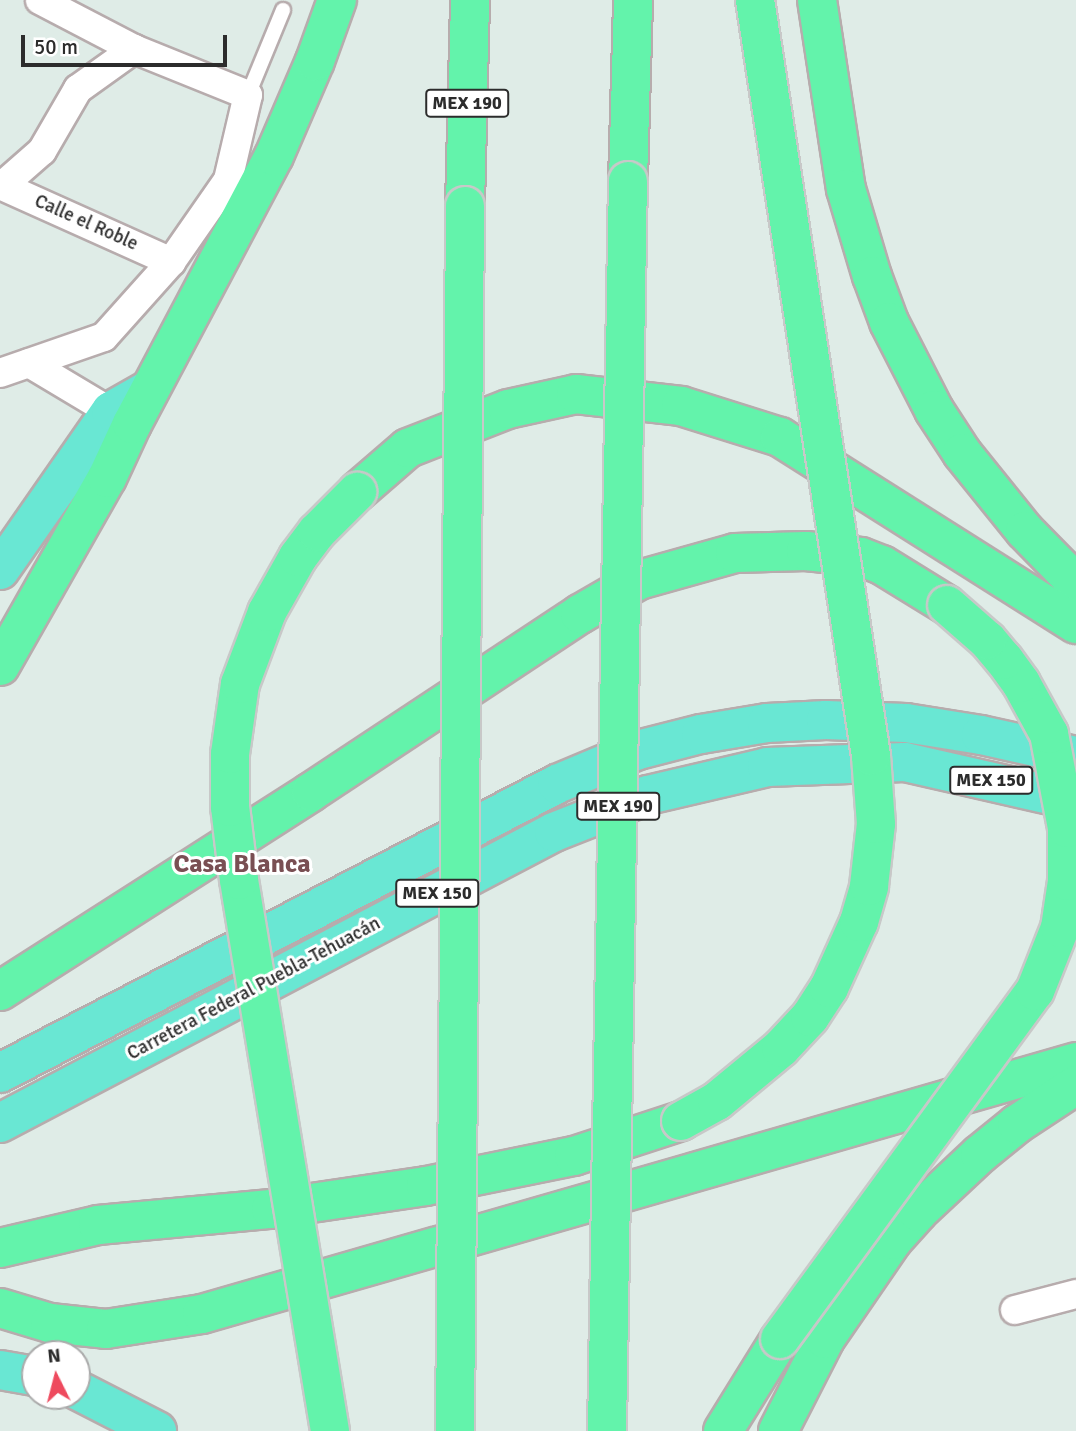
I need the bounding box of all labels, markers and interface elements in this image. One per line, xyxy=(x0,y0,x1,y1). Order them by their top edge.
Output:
scale bar xyxy=(24,21,231,65)
text: 50 m xyxy=(34,34,78,60)
road number: MEX 190 xyxy=(425,88,509,118)
street label: Calle el Roble xyxy=(31,190,141,256)
road number: MEX 150 xyxy=(949,766,1033,794)
road number: MEX 190 xyxy=(576,792,660,820)
district label: Casa Blanca xyxy=(173,849,311,881)
road number: MEX 150 xyxy=(395,878,479,908)
street label: Carretera Federal Puebla-Tehuacán xyxy=(124,912,384,1066)
north arrow xyxy=(21,1340,91,1410)
text: N xyxy=(46,1343,62,1369)

